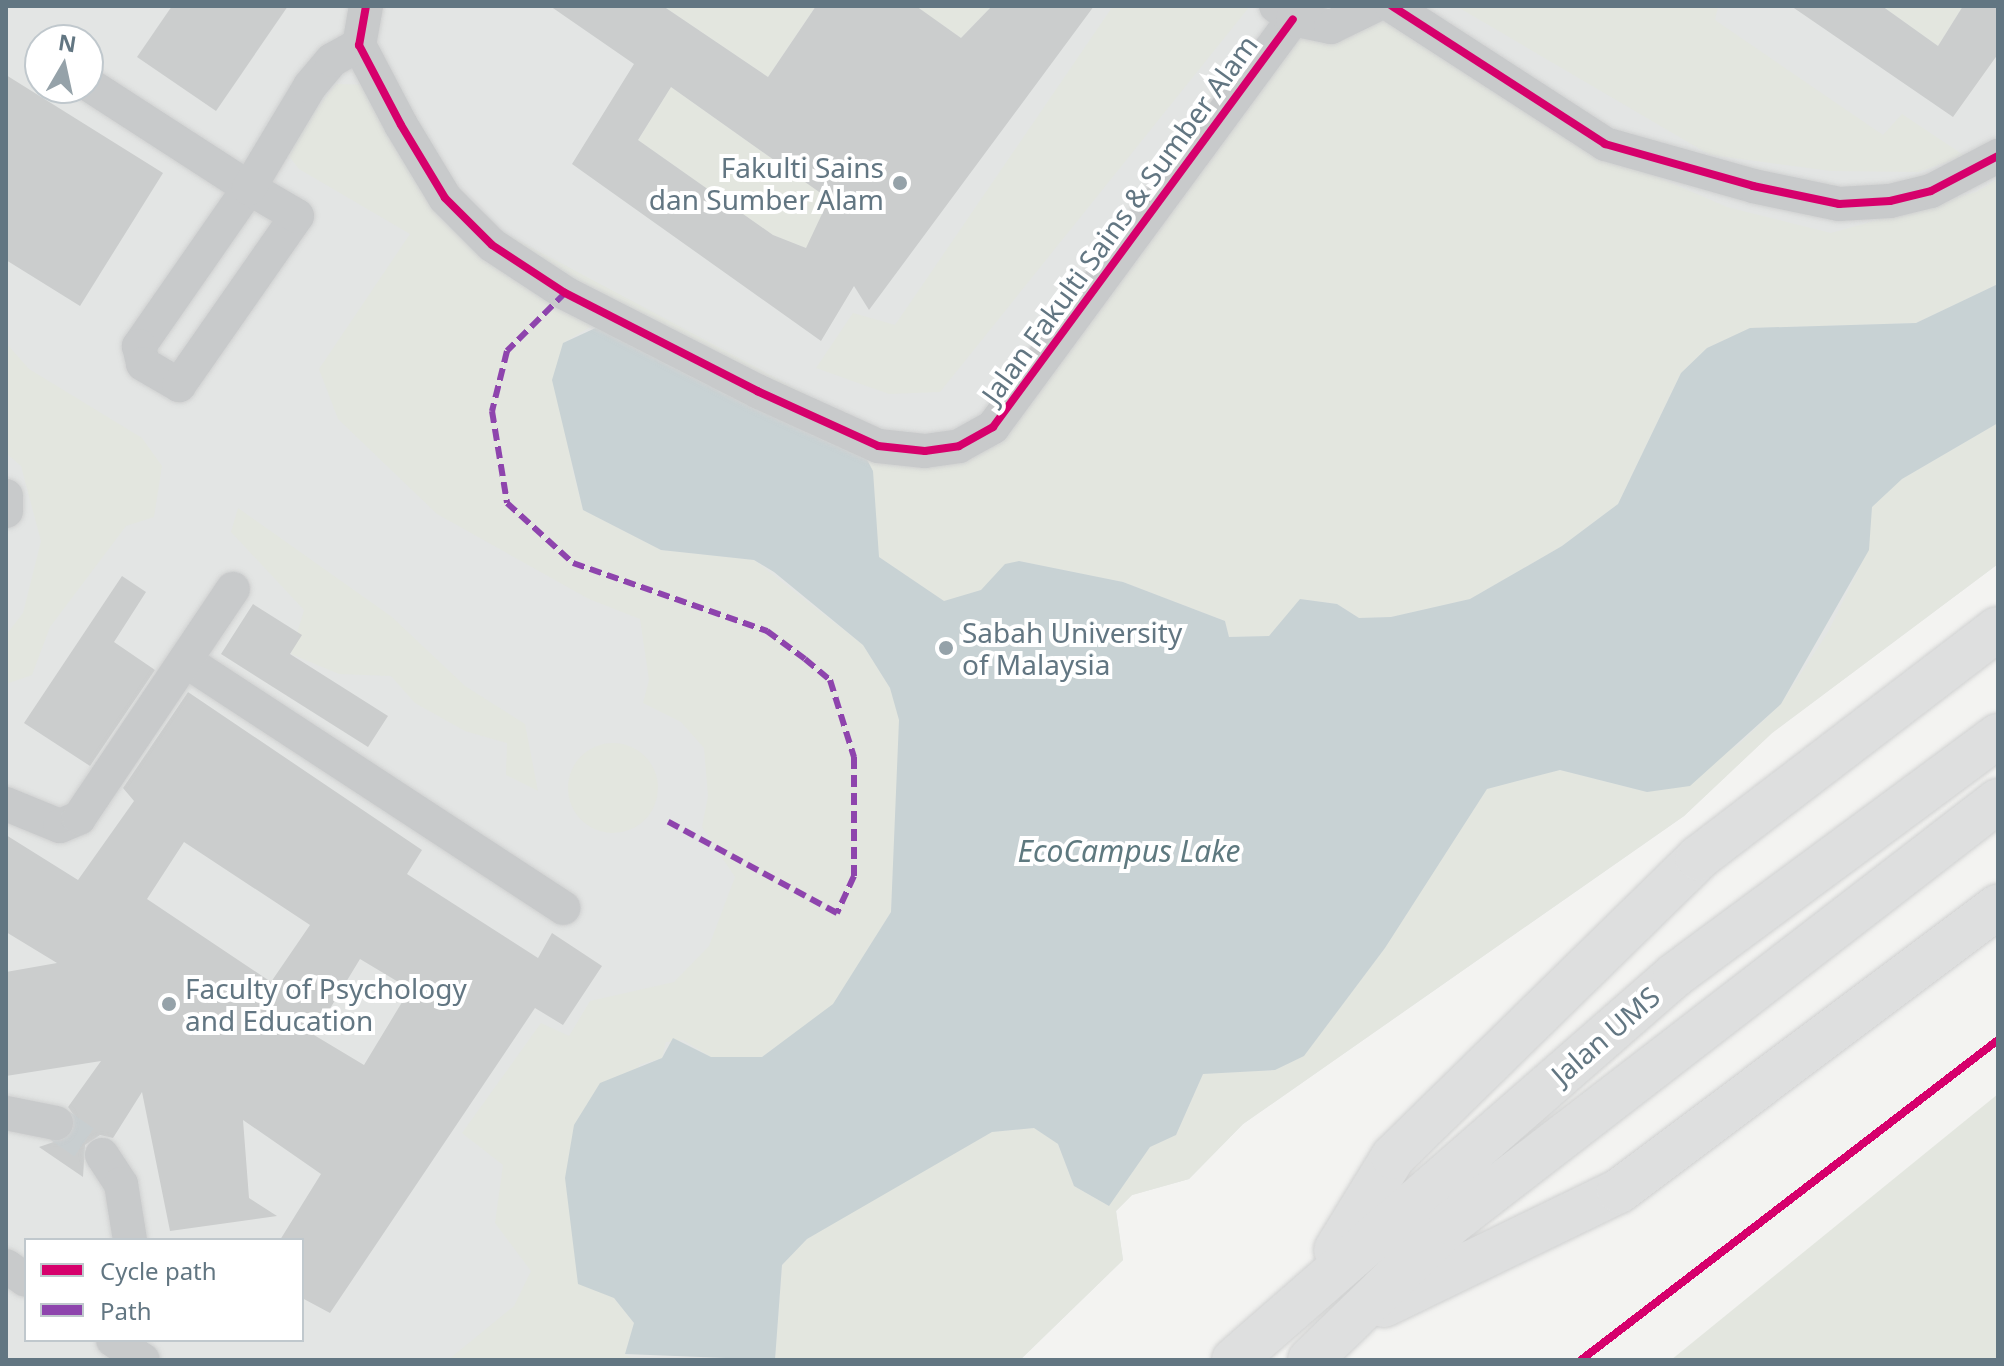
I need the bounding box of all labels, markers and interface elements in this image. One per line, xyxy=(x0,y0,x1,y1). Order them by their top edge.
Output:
north arrow xyxy=(24,24,104,104)
text: N xyxy=(56,26,79,58)
street label: Jalan Fakulti Sains & Sumber Alam xyxy=(974,28,1264,410)
place label: Fakulti Sains dan Sumber Alam xyxy=(649,150,884,216)
marker: Fakulti Sains dan Sumber Alam xyxy=(891,174,909,192)
place label: Sabah University of Malaysia xyxy=(962,615,1182,681)
marker: Sabah University of Malaysia xyxy=(937,639,955,657)
water label: EcoCampus Lake xyxy=(1018,833,1240,869)
place label: Faculty of Psychology and Education xyxy=(185,971,467,1037)
street label: Jalan UMS xyxy=(1544,979,1666,1091)
marker: Faculty of Psychology and Education xyxy=(160,995,178,1013)
legend xyxy=(24,1238,304,1342)
text: Cycle path xyxy=(100,1254,217,1287)
text: Path xyxy=(100,1294,151,1327)

